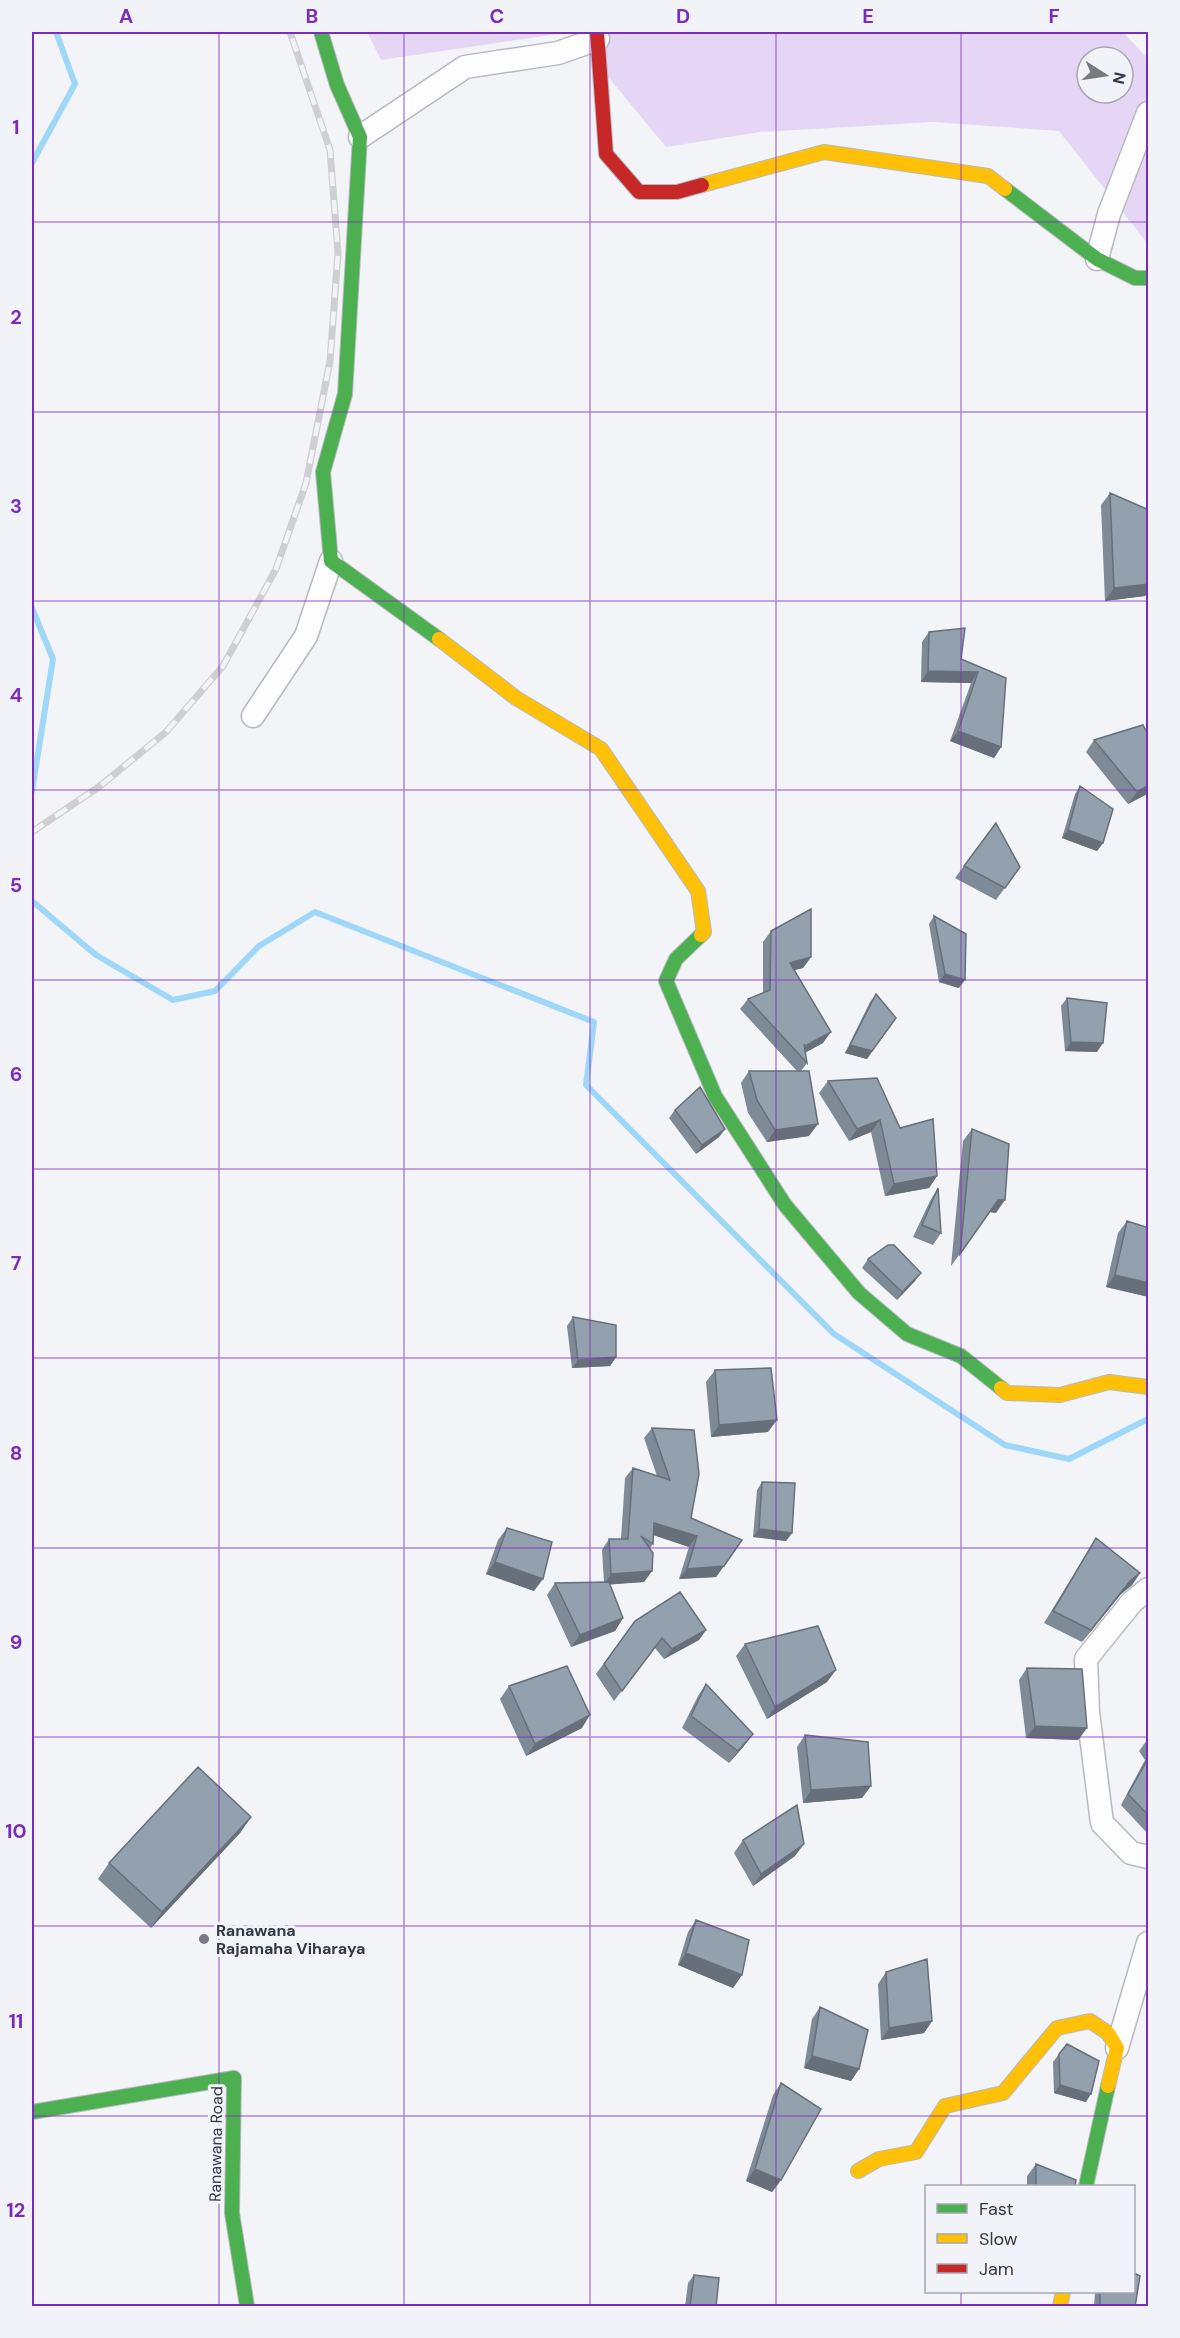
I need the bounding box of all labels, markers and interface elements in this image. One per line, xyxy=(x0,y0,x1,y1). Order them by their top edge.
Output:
text: A xyxy=(119,3,133,29)
text: B xyxy=(306,3,318,29)
text: C xyxy=(490,3,504,29)
text: D xyxy=(676,3,690,29)
text: E xyxy=(862,3,874,29)
text: F xyxy=(1048,3,1060,29)
north arrow xyxy=(1075,45,1135,105)
text: N xyxy=(1108,70,1131,86)
text: 1 xyxy=(12,114,20,140)
text: 2 xyxy=(10,304,22,330)
text: 3 xyxy=(10,493,22,519)
text: 4 xyxy=(10,682,23,708)
text: 5 xyxy=(10,872,22,898)
text: 6 xyxy=(10,1061,22,1087)
text: 7 xyxy=(11,1250,22,1276)
text: 8 xyxy=(10,1440,22,1466)
text: 9 xyxy=(10,1629,22,1655)
text: 10 xyxy=(5,1818,27,1844)
place label: Ranawana Rajamaha Viharaya xyxy=(216,1920,365,1959)
marker: Ranawana Rajamaha Viharaya xyxy=(197,1932,211,1946)
text: 11 xyxy=(9,2008,23,2034)
street label: Ranawana Road xyxy=(204,2086,228,2202)
legend xyxy=(925,2185,1135,2293)
text: 12 xyxy=(7,2197,25,2223)
text: Fast xyxy=(979,2197,1014,2221)
text: Slow xyxy=(979,2227,1018,2251)
text: Jam xyxy=(979,2257,1014,2281)

